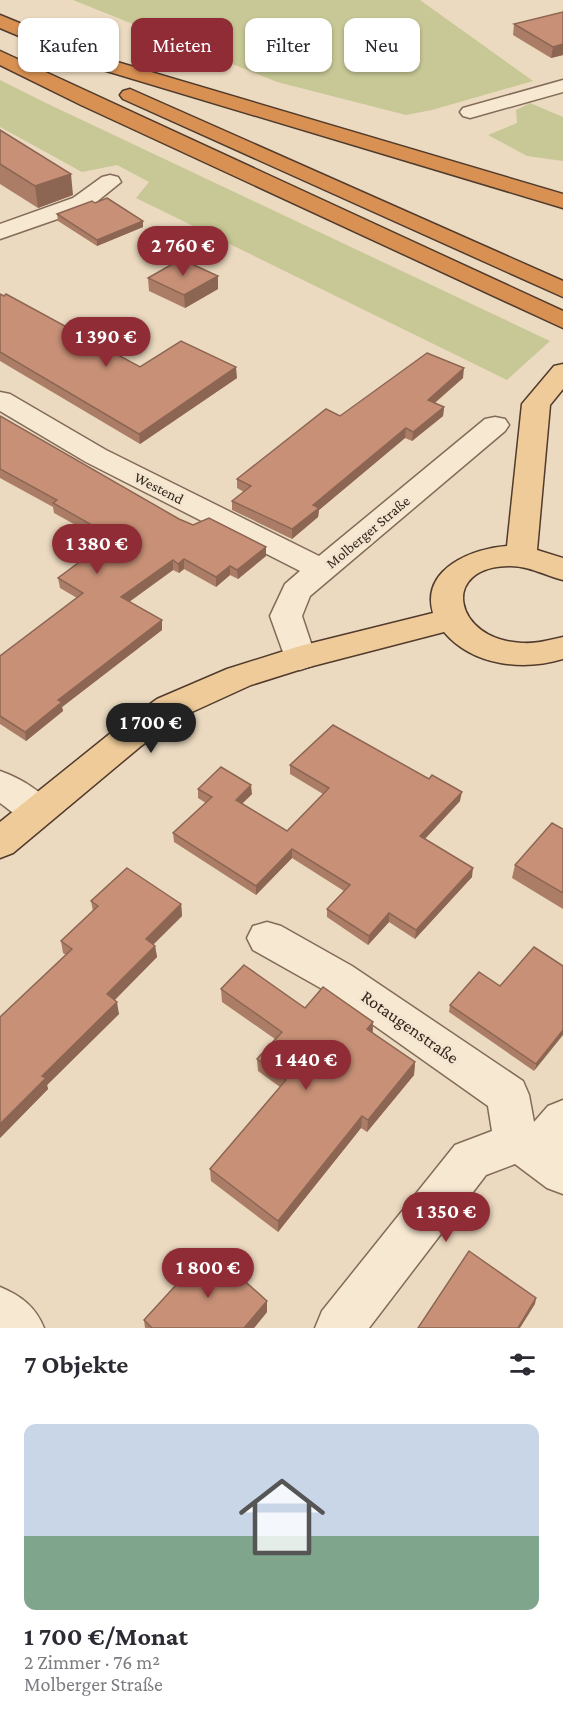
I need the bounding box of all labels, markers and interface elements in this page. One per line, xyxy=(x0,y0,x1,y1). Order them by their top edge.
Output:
chip: Kaufen xyxy=(18,18,119,72)
chip: Mieten xyxy=(131,18,233,72)
chip: Filter xyxy=(245,18,332,72)
chip: Neu xyxy=(344,18,420,72)
pin: 2 760 € xyxy=(128,226,238,277)
text: 2 760 € xyxy=(151,234,215,256)
pin: 1 390 € xyxy=(51,317,161,368)
text: 1 390 € xyxy=(75,325,137,347)
street label: Westend xyxy=(132,469,186,507)
street label: Molberger Straße xyxy=(323,492,414,572)
pin: 1 380 € xyxy=(42,524,152,575)
text: 1 380 € xyxy=(66,532,128,554)
pin: 1 700 € xyxy=(96,703,206,754)
text: 1 700 € xyxy=(120,711,182,733)
street label: Rotaugenstraße xyxy=(358,986,462,1068)
pin: 1 440 € xyxy=(251,1040,361,1091)
text: 1 440 € xyxy=(275,1048,337,1070)
pin: 1 350 € xyxy=(391,1192,501,1243)
text: 1 350 € xyxy=(416,1200,476,1222)
pin: 1 800 € xyxy=(153,1248,263,1299)
text: 1 800 € xyxy=(176,1256,240,1278)
icon: filters xyxy=(506,1348,539,1381)
text: 7 Objekte xyxy=(24,1350,128,1379)
icon: home xyxy=(228,1463,336,1571)
text: 1 700 €/Monat xyxy=(24,1622,188,1651)
text: 2 Zimmer · 76 m² xyxy=(24,1651,160,1673)
text: Molberger Straße xyxy=(24,1673,163,1695)

